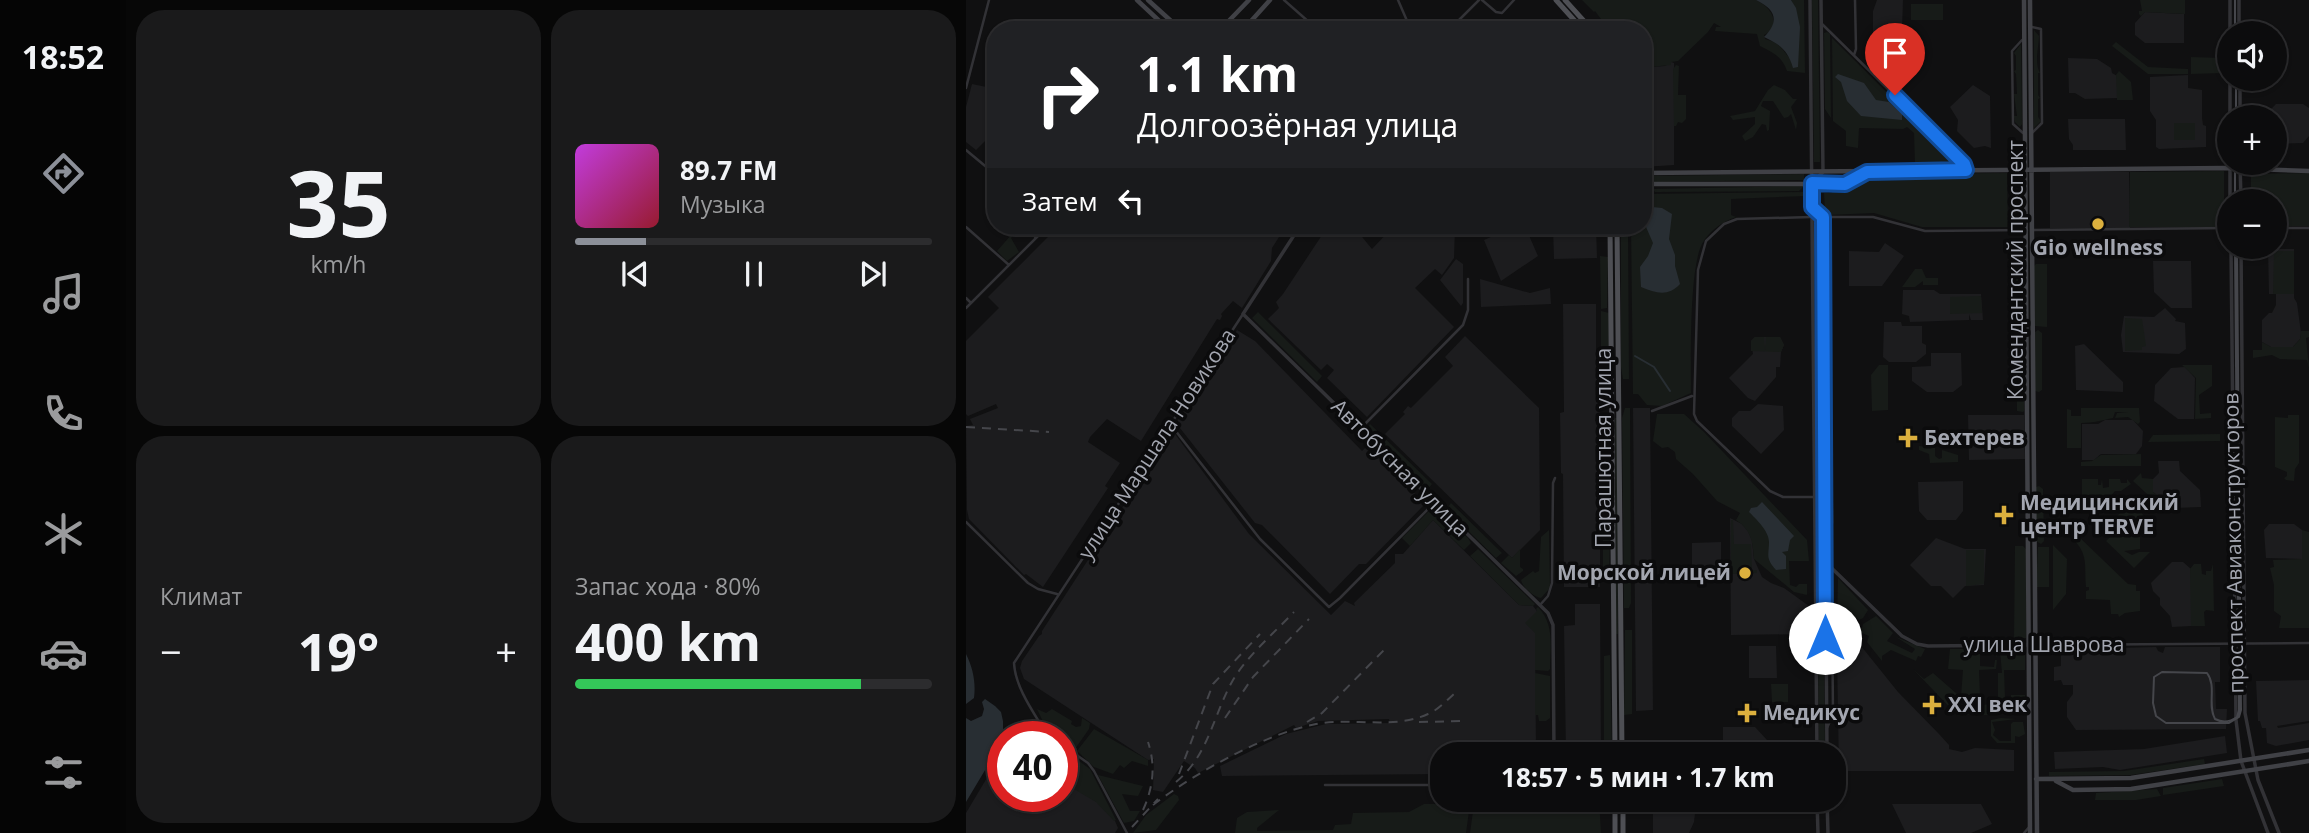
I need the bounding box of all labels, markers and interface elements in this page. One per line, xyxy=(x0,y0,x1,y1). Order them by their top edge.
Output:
map controls xyxy=(2217,21,2287,259)
button: sound xyxy=(2217,21,2287,91)
pin xyxy=(1865,23,1925,95)
icon: arrive xyxy=(1876,34,1914,72)
text: 18:52 xyxy=(22,35,104,78)
text: 1.1 km xyxy=(1137,40,1298,106)
icon: right xyxy=(1022,49,1113,140)
text: Долгоозёрная улица xyxy=(1137,103,1458,146)
button: + xyxy=(2217,105,2287,175)
text: 35 xyxy=(286,140,391,264)
street label: Комендантский проспект xyxy=(2001,140,2029,400)
icon: directions xyxy=(39,149,88,198)
text: 89.7 FM xyxy=(680,152,778,188)
icon: left xyxy=(1112,182,1150,220)
text: Затем xyxy=(1022,183,1098,219)
text: Музыка xyxy=(680,188,766,220)
button: − xyxy=(2217,189,2287,259)
marker: Gio wellness xyxy=(2090,216,2106,232)
place label: Gio wellness xyxy=(2033,233,2163,261)
text: km/h xyxy=(311,248,366,280)
icon: previous xyxy=(616,255,654,293)
icon: pause xyxy=(735,255,773,293)
icon: next xyxy=(854,255,892,293)
icon: music xyxy=(39,269,88,318)
street label: улица Маршала Новикова xyxy=(1071,323,1241,564)
street label: Парашютная улица xyxy=(1589,348,1617,548)
icon: phone xyxy=(39,389,88,438)
street label: Автобусная улица xyxy=(1326,392,1476,542)
street label: проспект Авиаконструкторов xyxy=(2216,392,2250,694)
place label: Бехтерев xyxy=(1924,423,2025,451)
marker: Бехтерев xyxy=(1898,428,1918,448)
place label: Медицинский центр TERVE xyxy=(2020,488,2179,540)
marker: Медицинский центр TERVE xyxy=(1994,505,2014,525)
icon: climate xyxy=(39,509,88,558)
place label: Морской лицей xyxy=(1557,558,1731,586)
marker: Морской лицей xyxy=(1737,565,1753,581)
text: Запас хода · 80% xyxy=(575,570,760,602)
text: Климат xyxy=(160,580,242,612)
position arrow xyxy=(1788,601,1862,675)
text: 400 km xyxy=(575,605,761,676)
text: 19° xyxy=(298,615,379,686)
text: − xyxy=(160,625,182,677)
text: + xyxy=(495,625,517,677)
icon: car xyxy=(39,629,88,678)
street label: улица Шаврова xyxy=(1964,630,2124,658)
place label: XXI век xyxy=(1948,690,2027,718)
marker: XXI век xyxy=(1922,695,1942,715)
place label: Медикус xyxy=(1763,698,1860,726)
marker: Медикус xyxy=(1737,703,1757,723)
speed limit sign: 40 xyxy=(987,721,1078,812)
icon: filters xyxy=(39,748,88,797)
text: 18:57 · 5 мин · 1.7 km xyxy=(1501,759,1775,795)

